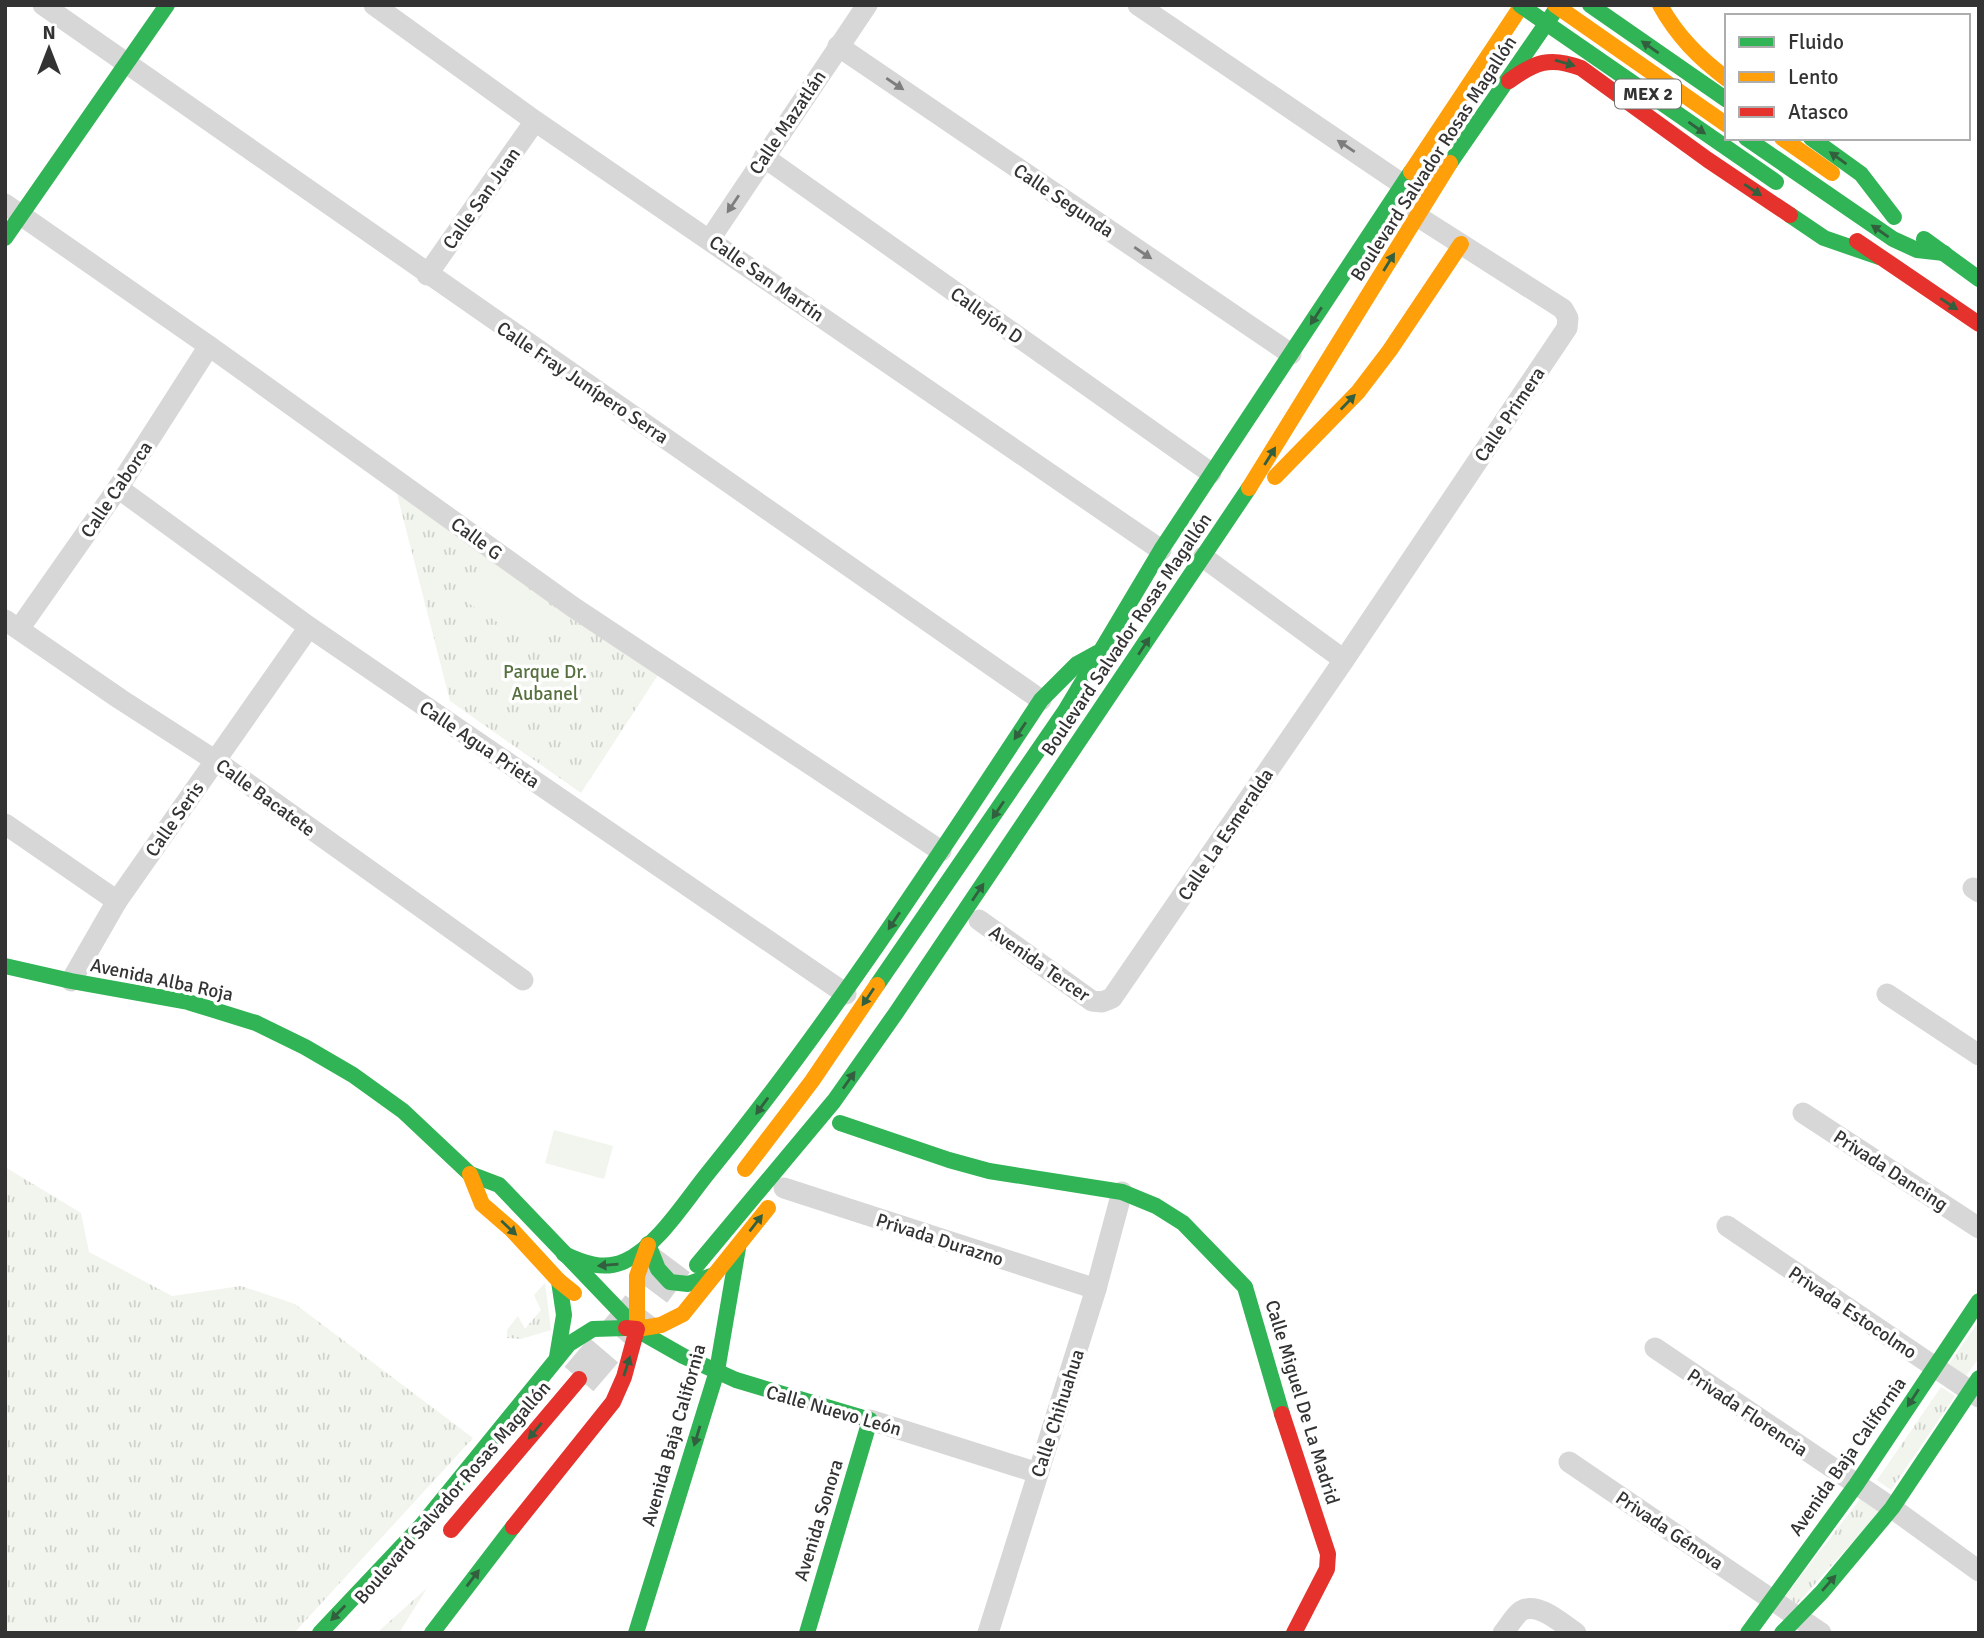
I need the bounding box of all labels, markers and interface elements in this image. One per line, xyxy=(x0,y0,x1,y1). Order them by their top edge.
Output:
north arrow xyxy=(14,14,84,84)
legend xyxy=(1725,14,1970,140)
text: N xyxy=(42,21,56,45)
text: Fluido xyxy=(1788,29,1844,55)
street label: Boulevard Salvador Rosas Magallón xyxy=(1345,31,1522,286)
one-way arrow xyxy=(1641,41,1660,54)
one-way arrow xyxy=(1555,58,1577,69)
text: Lento xyxy=(1788,64,1838,90)
street label: Calle Mazatlán xyxy=(744,66,831,179)
one-way arrow xyxy=(885,77,904,90)
road number: MEX 2 xyxy=(1615,80,1681,108)
text: Atasco xyxy=(1788,99,1848,125)
one-way arrow xyxy=(1687,121,1707,134)
one-way arrow xyxy=(1337,139,1355,153)
street label: Calle San Juan xyxy=(438,143,526,254)
one-way arrow xyxy=(1829,151,1847,165)
street label: Calle Segunda xyxy=(1009,158,1118,243)
one-way arrow xyxy=(1744,183,1762,197)
one-way arrow xyxy=(726,194,739,214)
one-way arrow xyxy=(1871,224,1889,238)
street label: Calle San Martín xyxy=(704,230,829,327)
one-way arrow xyxy=(1133,247,1153,260)
one-way arrow xyxy=(1382,253,1395,272)
street label: Callejón D xyxy=(945,282,1027,350)
one-way arrow xyxy=(1940,297,1959,310)
one-way arrow xyxy=(1309,306,1322,326)
street label: Calle Fray Junípero Serra xyxy=(492,316,673,449)
street label: Calle Primera xyxy=(1469,362,1550,467)
one-way arrow xyxy=(1340,394,1356,411)
street label: Calle Caborca xyxy=(76,437,158,543)
one-way arrow xyxy=(1264,447,1276,466)
street label: Boulevard Salvador Rosas Magallón xyxy=(1036,509,1217,761)
street label: Calle G xyxy=(446,512,507,565)
one-way arrow xyxy=(1137,637,1151,655)
park label: Parque Dr. Aubanel xyxy=(503,660,587,706)
street label: Calle Agua Prieta xyxy=(415,696,544,794)
one-way arrow xyxy=(1014,722,1027,741)
street label: Calle Bacatete xyxy=(211,754,320,842)
street label: Calle La Esmeralda xyxy=(1173,764,1279,905)
street label: Calle Seris xyxy=(140,777,209,862)
one-way arrow xyxy=(992,801,1005,820)
one-way arrow xyxy=(971,882,984,902)
one-way arrow xyxy=(887,912,901,930)
street label: Avenida Tercer xyxy=(984,920,1095,1007)
street label: Avenida Alba Roja xyxy=(88,953,235,1007)
one-way arrow xyxy=(861,988,875,1006)
one-way arrow xyxy=(842,1071,856,1089)
one-way arrow xyxy=(756,1097,770,1115)
street label: Privada Dancing xyxy=(1829,1125,1952,1217)
street label: Privada Durazno xyxy=(873,1208,1007,1272)
one-way arrow xyxy=(749,1215,764,1233)
one-way arrow xyxy=(500,1220,517,1236)
one-way arrow xyxy=(597,1260,619,1271)
street label: Privada Estocolmo xyxy=(1784,1261,1921,1365)
street label: Calle Miguel De La Madrid xyxy=(1259,1297,1345,1507)
street label: Avenida Baja California xyxy=(636,1341,711,1529)
street label: Calle Chihuahua xyxy=(1026,1346,1090,1480)
one-way arrow xyxy=(622,1356,633,1377)
street label: Privada Florencia xyxy=(1683,1364,1812,1462)
street label: Avenida Baja California xyxy=(1784,1372,1912,1541)
street label: Boulevard Salvador Rosas Magallón xyxy=(349,1376,556,1609)
street label: Calle Nuevo León xyxy=(763,1380,904,1442)
one-way arrow xyxy=(1907,1388,1920,1407)
one-way arrow xyxy=(527,1422,543,1440)
one-way arrow xyxy=(691,1426,701,1447)
street label: Avenida Sonora xyxy=(789,1457,849,1584)
street label: Privada Génova xyxy=(1611,1486,1728,1576)
one-way arrow xyxy=(466,1569,480,1588)
one-way arrow xyxy=(1821,1574,1837,1592)
one-way arrow xyxy=(331,1604,347,1621)

